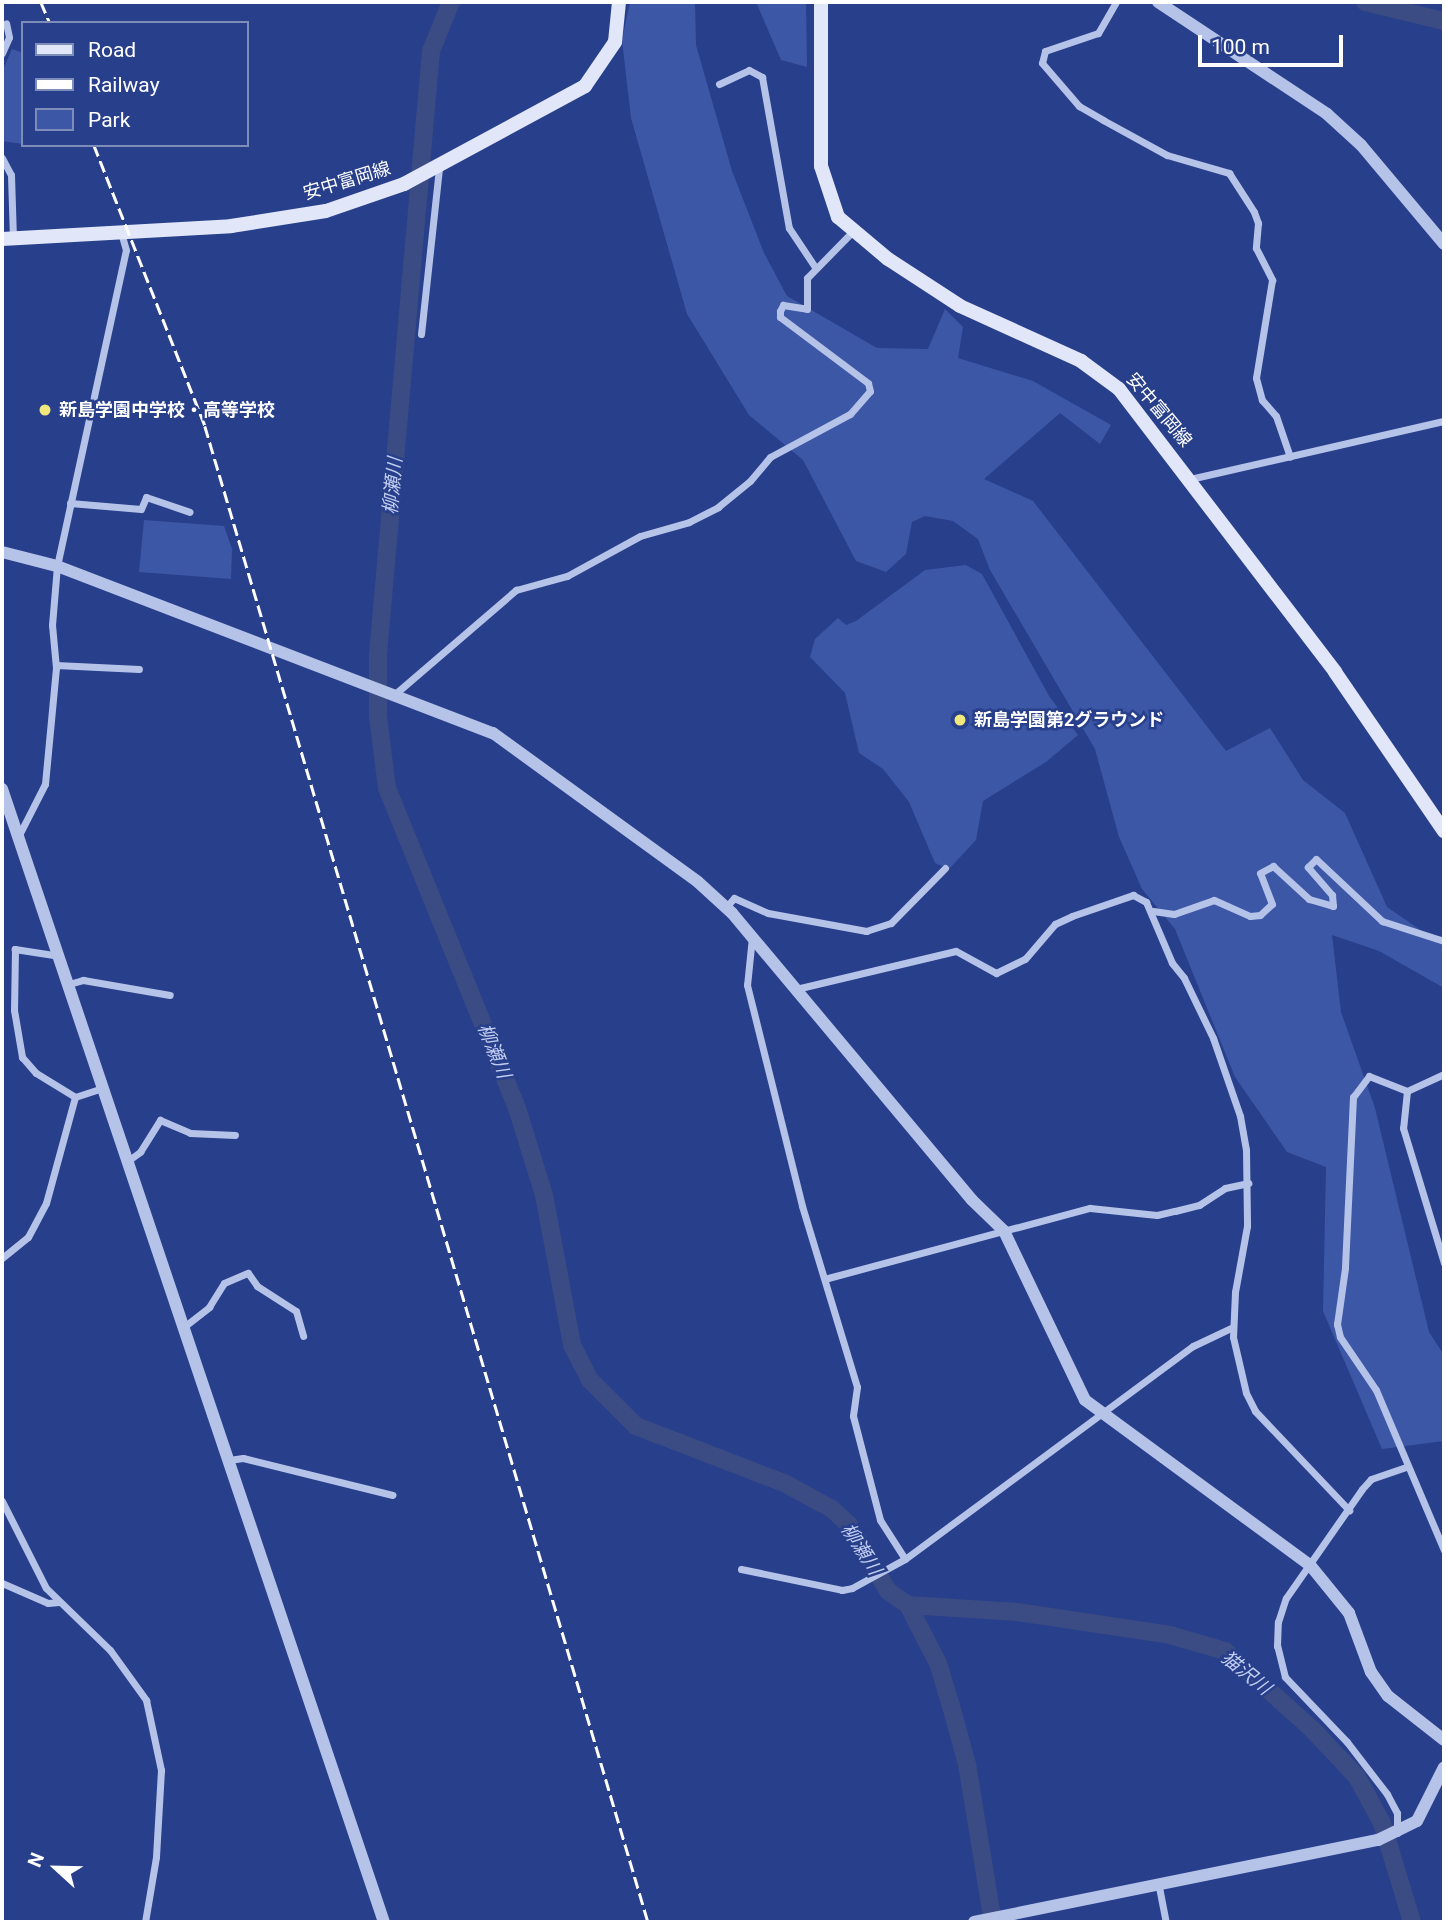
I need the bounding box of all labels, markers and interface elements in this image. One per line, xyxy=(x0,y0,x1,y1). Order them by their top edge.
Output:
legend xyxy=(21,21,248,147)
scale bar xyxy=(1201,21,1346,65)
text: 100 m xyxy=(1211,35,1270,59)
text: Road xyxy=(88,38,136,62)
text: Railway xyxy=(88,73,160,97)
text: Park xyxy=(88,108,130,132)
street label: 安中富岡線 xyxy=(301,158,393,204)
street label: 安中富岡線 xyxy=(1122,369,1196,451)
place label: 新島学園中学校・高等学校 xyxy=(59,399,275,421)
marker: 新島学園中学校・高等学校 xyxy=(37,402,53,418)
water label: 柳瀬川 xyxy=(379,457,407,515)
place label: 新島学園第2グラウンド xyxy=(974,709,1164,731)
marker: 新島学園第2グラウンド xyxy=(952,712,968,728)
water label: 柳瀬川 xyxy=(473,1020,515,1082)
water label: 柳瀬川 xyxy=(836,1519,886,1579)
water label: 猫沢川 xyxy=(1217,1646,1275,1700)
north arrow xyxy=(21,1833,91,1903)
text: N xyxy=(23,1849,49,1870)

